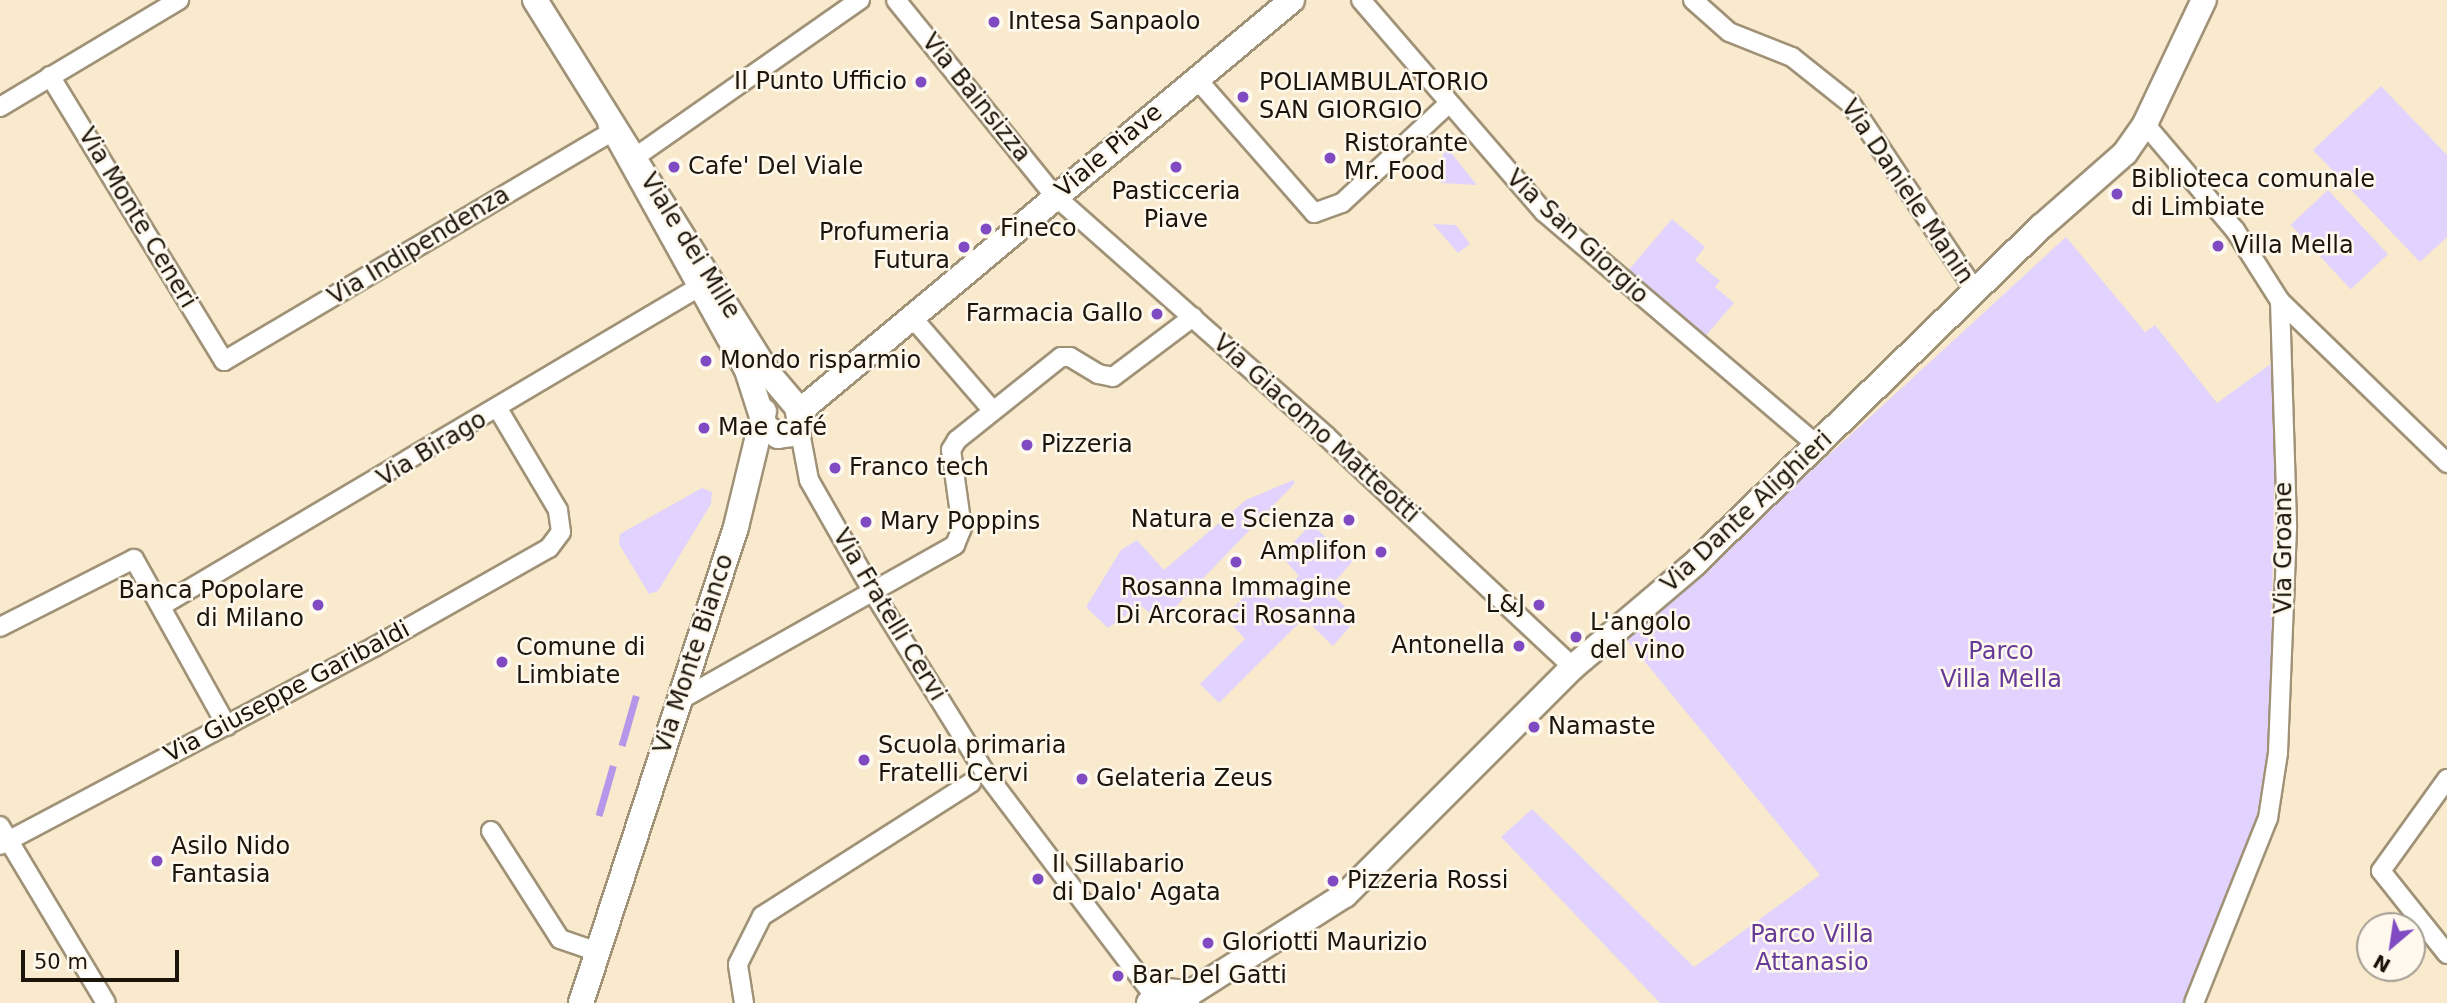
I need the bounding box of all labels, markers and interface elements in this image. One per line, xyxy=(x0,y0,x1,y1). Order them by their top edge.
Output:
place label: Intesa Sanpaolo xyxy=(1008,8,1200,36)
marker: Intesa Sanpaolo xyxy=(986,14,1002,30)
street label: Via Bainsizza xyxy=(915,28,1037,168)
place label: Il Punto Ufficio xyxy=(734,68,907,96)
place label: POLIAMBULATORIO SAN GIORGIO xyxy=(1259,69,1489,125)
marker: Il Punto Ufficio xyxy=(913,74,929,90)
marker: POLIAMBULATORIO SAN GIORGIO xyxy=(1233,87,1253,107)
street label: Via Daniele Manin xyxy=(1835,94,1979,290)
street label: Viale Piave xyxy=(1050,98,1168,204)
street label: Via Monte Ceneri xyxy=(72,123,202,313)
place label: Ristorante Mr. Food xyxy=(1344,130,1468,186)
marker: Ristorante Mr. Food xyxy=(1322,150,1338,166)
place label: Cafe' Del Viale xyxy=(688,153,863,181)
marker: Cafe' Del Viale xyxy=(666,159,682,175)
marker: Pasticceria Piave xyxy=(1168,159,1184,175)
street label: Via San Giorgio xyxy=(1500,164,1654,310)
place label: Biblioteca comunale di Limbiate xyxy=(2131,166,2375,222)
street label: Viale dei Mille xyxy=(634,168,746,324)
place label: Pasticceria Piave xyxy=(1111,178,1241,234)
street label: Via Indipendenza xyxy=(323,180,515,312)
marker: Biblioteca comunale di Limbiate xyxy=(2109,186,2125,202)
place label: Fineco xyxy=(1000,215,1077,243)
place label: Profumeria Futura xyxy=(819,219,950,275)
marker: Fineco xyxy=(978,221,994,237)
place label: Villa Mella xyxy=(2232,232,2354,260)
marker: Villa Mella xyxy=(2210,238,2226,254)
marker: Profumeria Futura xyxy=(956,239,972,255)
place label: Farmacia Gallo xyxy=(966,300,1143,328)
marker: Farmacia Gallo xyxy=(1149,306,1165,322)
street label: Via Giacomo Matteotti xyxy=(1207,329,1425,529)
place label: Mondo risparmio xyxy=(720,347,921,375)
marker: Mondo risparmio xyxy=(698,353,714,369)
street label: Via Birago xyxy=(372,405,492,493)
place label: Mae café xyxy=(718,414,827,442)
marker: Mae café xyxy=(696,420,712,436)
street label: Via Dante Alighieri xyxy=(1656,425,1838,599)
place label: Pizzeria xyxy=(1041,431,1133,459)
marker: Pizzeria xyxy=(1019,437,1035,453)
place label: Franco tech xyxy=(849,454,989,482)
marker: Franco tech xyxy=(827,460,843,476)
street label: Via Groane xyxy=(2270,482,2298,614)
place label: Natura e Scienza xyxy=(1131,506,1335,534)
place label: Mary Poppins xyxy=(880,508,1040,536)
marker: Natura e Scienza xyxy=(1341,512,1357,528)
marker: Mary Poppins xyxy=(858,514,874,530)
street label: Via Fratelli Cervi xyxy=(826,524,952,706)
place label: Amplifon xyxy=(1260,538,1367,566)
marker: Amplifon xyxy=(1373,544,1389,560)
street label: Via Monte Bianco xyxy=(648,551,740,757)
marker: Rosanna Immagine Di Arcoraci Rosanna xyxy=(1228,554,1244,570)
place label: Rosanna Immagine Di Arcoraci Rosanna xyxy=(1115,574,1357,630)
place label: Banca Popolare di Milano xyxy=(118,577,304,633)
place label: L&J xyxy=(1486,591,1525,619)
marker: Banca Popolare di Milano xyxy=(310,597,326,613)
marker: L&J xyxy=(1531,597,1547,613)
place label: L'angolo del vino xyxy=(1590,609,1691,665)
street label: Via Giuseppe Garibaldi xyxy=(159,615,415,769)
marker: L'angolo del vino xyxy=(1568,629,1584,645)
place label: Antonella xyxy=(1391,632,1505,660)
place label: Comune di Limbiate xyxy=(516,634,646,690)
marker: Antonella xyxy=(1511,638,1527,654)
park label: Parco Villa Mella xyxy=(1940,638,2062,694)
marker: Comune di Limbiate xyxy=(494,654,510,670)
place label: Namaste xyxy=(1548,713,1655,741)
marker: Namaste xyxy=(1526,719,1542,735)
place label: Scuola primaria Fratelli Cervi xyxy=(878,732,1066,788)
marker: Scuola primaria Fratelli Cervi xyxy=(856,752,872,768)
place label: Gelateria Zeus xyxy=(1096,765,1273,793)
marker: Gelateria Zeus xyxy=(1074,771,1090,787)
place label: Asilo Nido Fantasia xyxy=(171,833,290,889)
place label: Il Sillabario di Dalo' Agata xyxy=(1052,851,1221,907)
marker: Asilo Nido Fantasia xyxy=(149,853,165,869)
place label: Pizzeria Rossi xyxy=(1347,867,1508,895)
marker: Il Sillabario di Dalo' Agata xyxy=(1030,871,1046,887)
marker: Pizzeria Rossi xyxy=(1325,873,1341,889)
north arrow xyxy=(2356,912,2426,982)
park label: Parco Villa Attanasio xyxy=(1750,921,1874,977)
place label: Gloriotti Maurizio xyxy=(1222,929,1427,957)
marker: Gloriotti Maurizio xyxy=(1200,935,1216,951)
scale bar xyxy=(24,936,182,980)
text: 50 m xyxy=(34,950,88,974)
text: N xyxy=(2369,950,2394,977)
place label: Bar Del Gatti xyxy=(1132,962,1287,990)
marker: Bar Del Gatti xyxy=(1110,968,1126,984)

